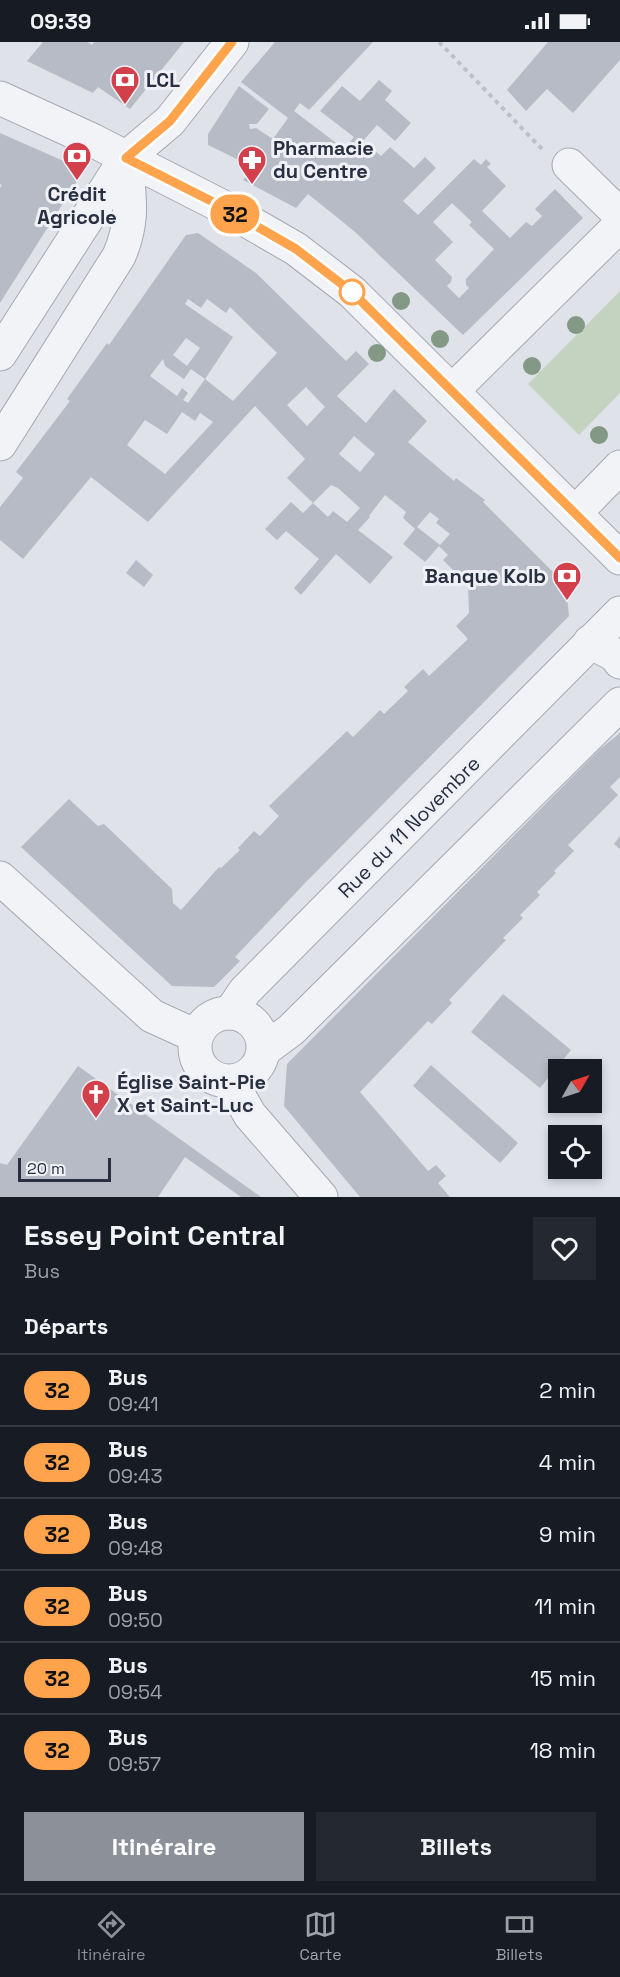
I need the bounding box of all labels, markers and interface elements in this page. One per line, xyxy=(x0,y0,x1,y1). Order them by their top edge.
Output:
text: 09:39 xyxy=(30,7,91,35)
bank icon: LCL xyxy=(109,64,141,106)
place label: LCL xyxy=(146,67,180,93)
place label: Pharmacie du Centre xyxy=(273,135,374,184)
bank icon: Crédit Agricole xyxy=(61,140,93,182)
pharmacy icon: Pharmacie du Centre xyxy=(236,144,268,186)
place label: Crédit Agricole xyxy=(37,181,117,230)
line badge: 32 xyxy=(208,194,262,234)
text: 32 xyxy=(222,201,248,228)
unlabelled marker xyxy=(339,279,365,305)
bank icon: Banque Kolb xyxy=(551,560,583,602)
place label: Banque Kolb xyxy=(425,563,546,589)
street label: Rue du 11 Novembre xyxy=(332,750,486,904)
north arrow xyxy=(548,1059,602,1113)
map controls xyxy=(548,1059,602,1179)
place label: Église Saint-Pie X et Saint-Luc xyxy=(117,1069,266,1118)
church icon: Église Saint-Pie X et Saint-Luc xyxy=(80,1078,112,1120)
button: locate xyxy=(548,1125,602,1179)
scale bar xyxy=(18,1155,111,1182)
text: 20 m xyxy=(27,1158,65,1179)
text: Essey Point Central xyxy=(24,1217,285,1253)
button: heart xyxy=(533,1217,596,1280)
text: Bus xyxy=(24,1258,60,1284)
text: Départs xyxy=(24,1312,108,1340)
text: Bus xyxy=(108,1363,148,1391)
text: 2 min xyxy=(539,1376,596,1404)
text: 32 xyxy=(44,1377,70,1404)
text: 09:41 xyxy=(108,1391,159,1417)
text: Bus xyxy=(108,1435,148,1463)
text: 4 min xyxy=(539,1448,596,1476)
text: 32 xyxy=(44,1449,70,1476)
text: 09:43 xyxy=(108,1463,163,1489)
text: Bus xyxy=(108,1507,148,1535)
text: 9 min xyxy=(539,1520,596,1548)
text: 32 xyxy=(44,1521,70,1548)
text: 09:48 xyxy=(108,1535,163,1561)
text: Bus xyxy=(108,1579,148,1607)
text: 11 min xyxy=(534,1592,596,1620)
text: 32 xyxy=(44,1593,70,1620)
text: 09:50 xyxy=(108,1607,163,1633)
text: Bus xyxy=(108,1651,148,1679)
text: 15 min xyxy=(530,1664,596,1692)
text: 32 xyxy=(44,1665,70,1692)
text: 09:54 xyxy=(108,1679,163,1705)
text: Bus xyxy=(108,1723,148,1751)
text: 18 min xyxy=(530,1736,596,1764)
text: 32 xyxy=(44,1737,70,1764)
text: 09:57 xyxy=(108,1751,161,1777)
button: Itinéraire xyxy=(24,1812,304,1881)
button: Billets xyxy=(316,1812,596,1881)
tab: Itinéraire xyxy=(77,1908,146,1965)
tab: Carte xyxy=(300,1908,342,1965)
tab: Billets xyxy=(496,1908,543,1965)

